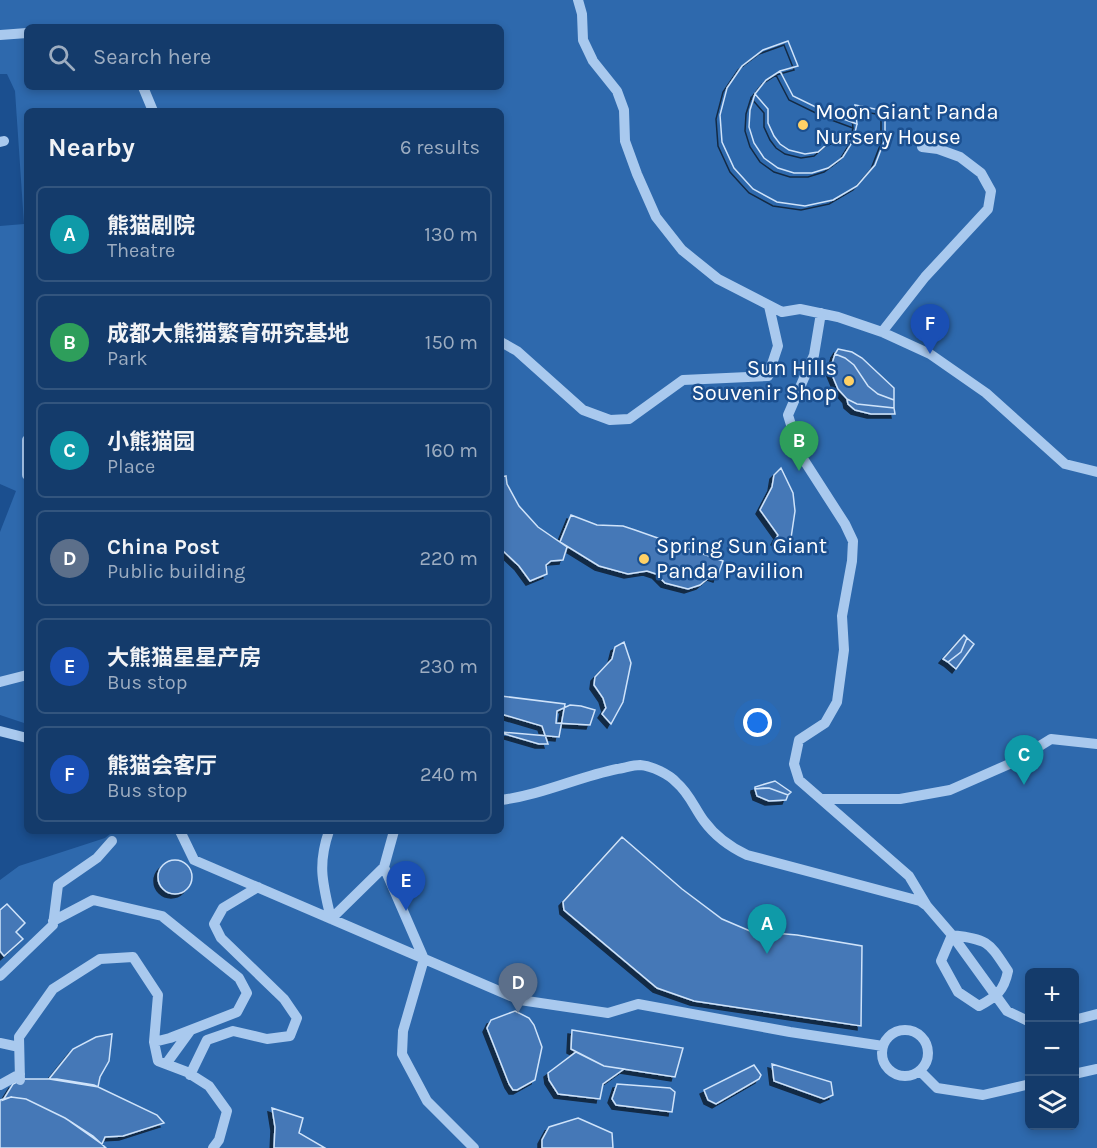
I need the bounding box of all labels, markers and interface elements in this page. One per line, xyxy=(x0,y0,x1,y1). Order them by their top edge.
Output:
search box xyxy=(24,24,504,90)
icon: search xyxy=(45,41,78,74)
text: Search here xyxy=(93,44,211,70)
place label: Moon Giant Panda Nursery House xyxy=(815,99,999,150)
marker: Moon Giant Panda Nursery House xyxy=(796,118,810,132)
text: Nearby xyxy=(48,132,135,163)
text: 6 results xyxy=(400,136,480,159)
text: 熊猫剧院 xyxy=(107,213,195,239)
text: A xyxy=(63,223,76,246)
text: 130 m xyxy=(424,223,478,246)
text: Theatre xyxy=(107,239,175,262)
pin: F xyxy=(910,304,950,354)
text: 成都大熊猫繁育研究基地 xyxy=(107,321,349,347)
text: B xyxy=(63,331,76,354)
text: 150 m xyxy=(425,331,478,354)
text: Park xyxy=(107,347,148,370)
place label: Sun Hills Souvenir Shop xyxy=(692,355,837,406)
marker: Sun Hills Souvenir Shop xyxy=(842,374,856,388)
pin: B xyxy=(780,422,818,471)
text: 小熊猫园 xyxy=(107,429,195,455)
text: C xyxy=(63,439,76,462)
text: 160 m xyxy=(425,439,478,462)
text: Place xyxy=(107,455,155,478)
place label: Spring Sun Giant Panda Pavilion xyxy=(656,533,827,584)
text: China Post xyxy=(107,534,220,560)
text: D xyxy=(63,547,76,570)
text: 220 m xyxy=(419,547,478,570)
marker: Spring Sun Giant Panda Pavilion xyxy=(637,552,651,566)
text: Public building xyxy=(107,560,245,583)
text: 大熊猫星星产房 xyxy=(107,645,261,671)
text: E xyxy=(64,655,75,678)
text: 230 m xyxy=(419,655,478,678)
text: Bus stop xyxy=(107,671,187,694)
your location xyxy=(743,708,772,737)
pin: C xyxy=(1004,736,1044,785)
text: 熊猫会客厅 xyxy=(107,753,217,779)
text: F xyxy=(64,763,75,786)
text: 240 m xyxy=(420,763,478,786)
text: Bus stop xyxy=(107,779,187,802)
pin: E xyxy=(386,862,426,911)
pin: A xyxy=(748,904,786,954)
pin: D xyxy=(498,964,538,1013)
map controls xyxy=(1025,968,1079,1130)
button: + xyxy=(1025,968,1079,1022)
button: − xyxy=(1025,1022,1079,1076)
button: layers xyxy=(1025,1076,1079,1130)

